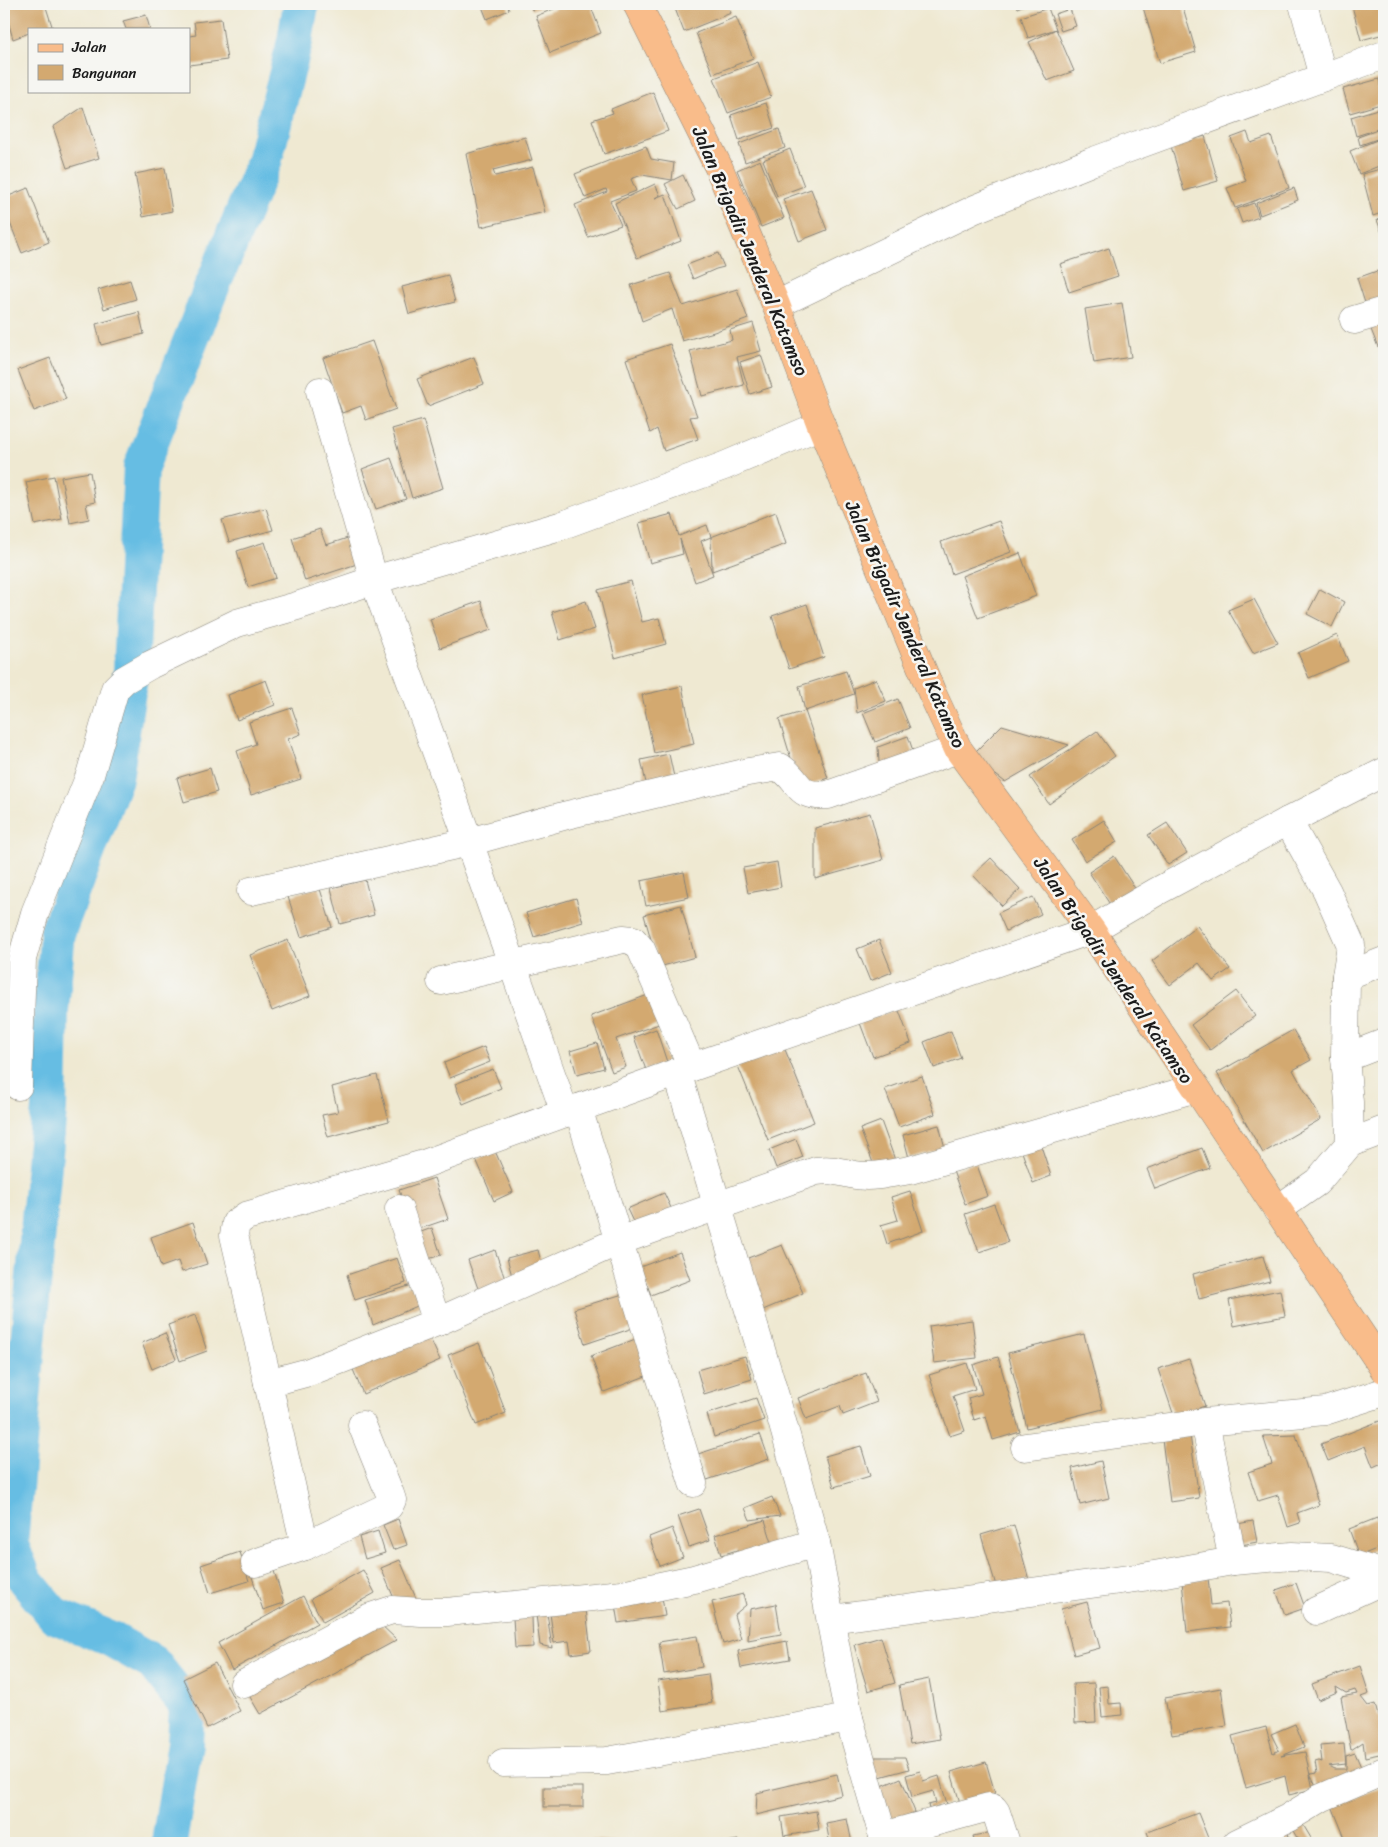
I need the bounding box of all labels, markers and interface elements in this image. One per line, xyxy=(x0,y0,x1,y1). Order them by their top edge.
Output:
legend xyxy=(28,28,190,92)
text: Jalan xyxy=(71,34,106,60)
text: Bangunan xyxy=(72,60,136,86)
street label: Jalan Brigadir Jenderal Katamso xyxy=(682,120,818,382)
street label: Jalan Brigadir Jenderal Katamso xyxy=(835,494,975,754)
street label: Jalan Brigadir Jenderal Katamso xyxy=(1024,849,1203,1091)

